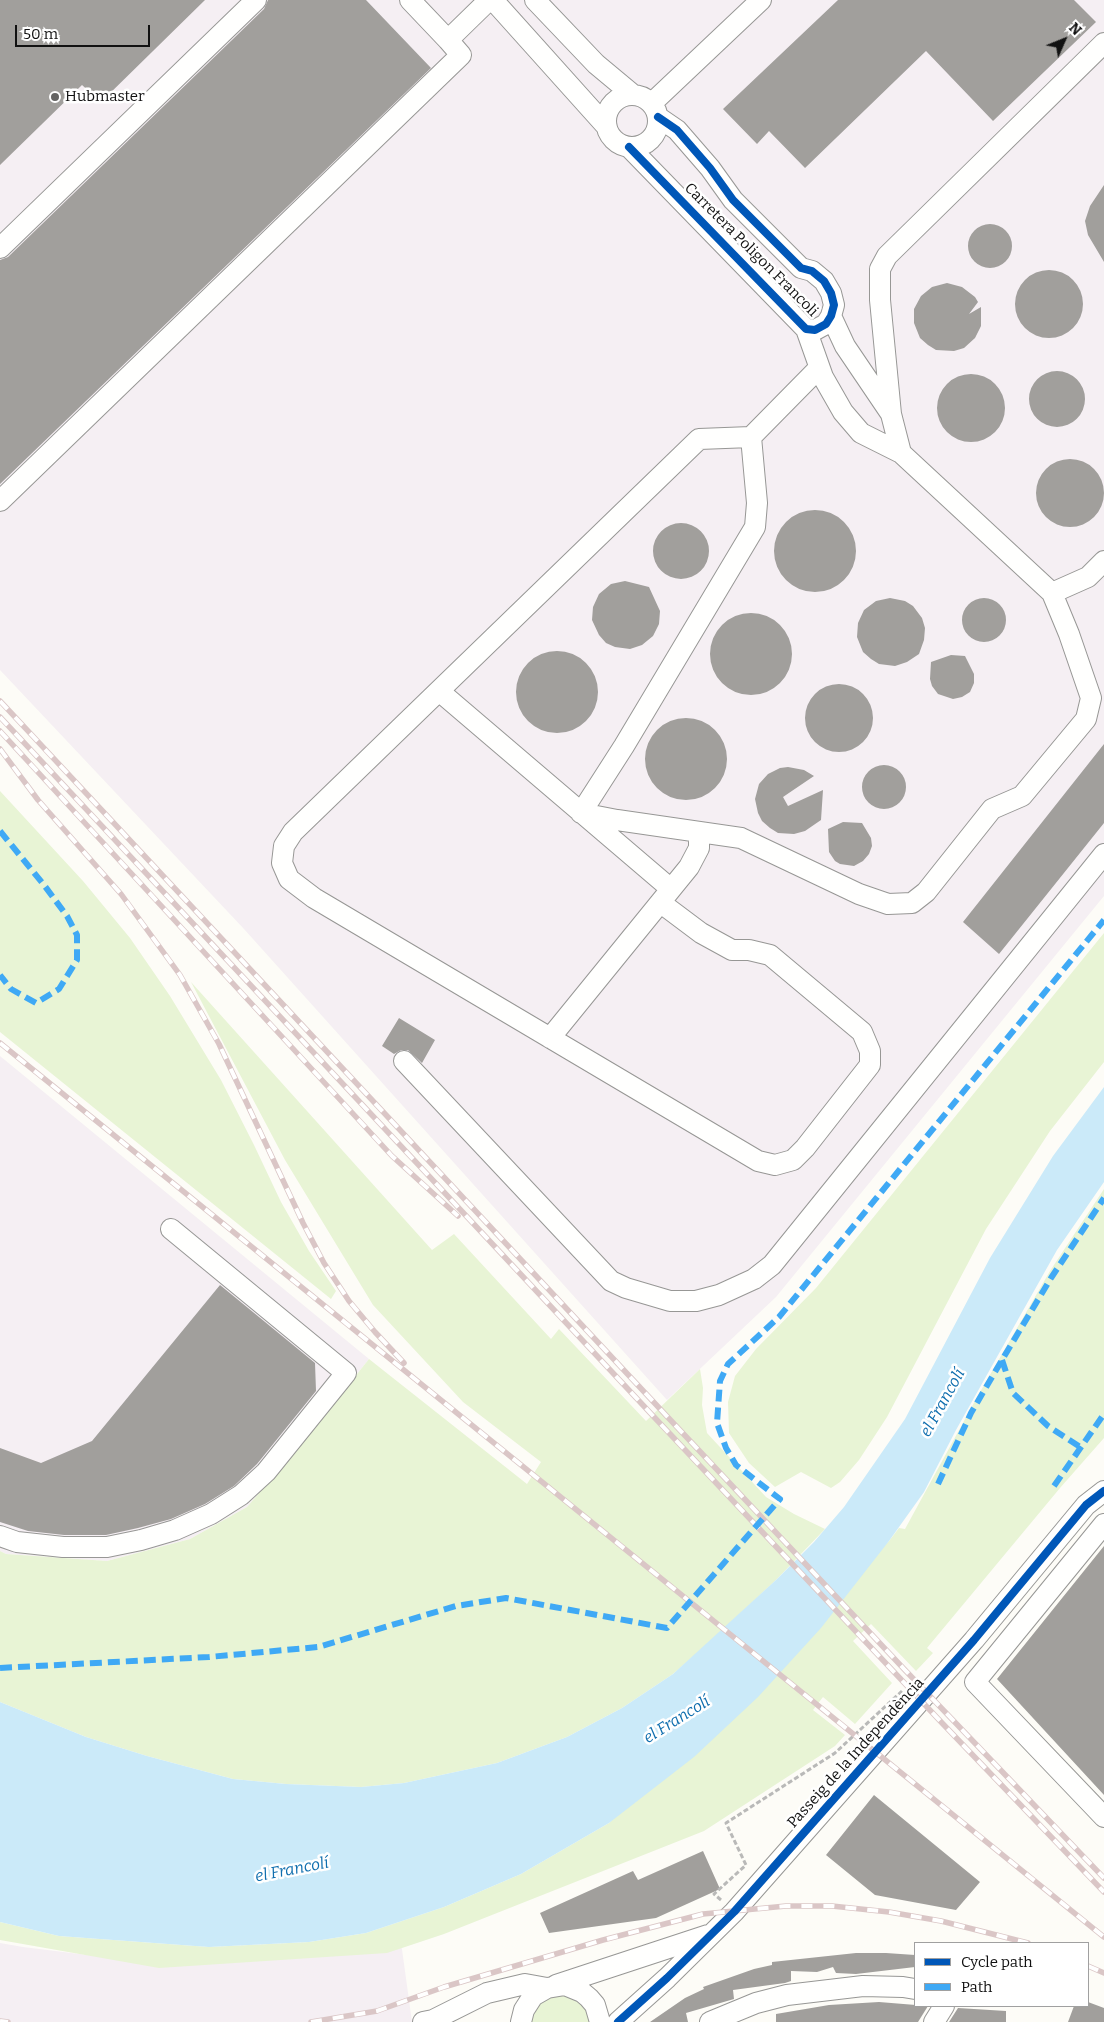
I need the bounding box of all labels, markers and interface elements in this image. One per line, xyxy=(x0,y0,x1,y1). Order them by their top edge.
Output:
scale bar xyxy=(18,15,152,47)
north arrow xyxy=(1039,15,1089,65)
text: N xyxy=(1065,19,1085,39)
text: 50 m xyxy=(23,25,58,43)
place label: Hubmaster xyxy=(65,88,145,106)
marker: Hubmaster xyxy=(49,91,61,103)
street label: Carretera Poligon Francoli xyxy=(680,179,822,321)
water label: el Francolí xyxy=(917,1366,969,1440)
street label: Passeig de la Independència xyxy=(784,1674,928,1832)
water label: el Francolí xyxy=(640,1692,714,1748)
water label: el Francolí xyxy=(254,1853,330,1887)
legend xyxy=(914,1942,1089,2007)
text: Cycle path xyxy=(961,1953,1033,1971)
text: Path xyxy=(961,1978,992,1996)

